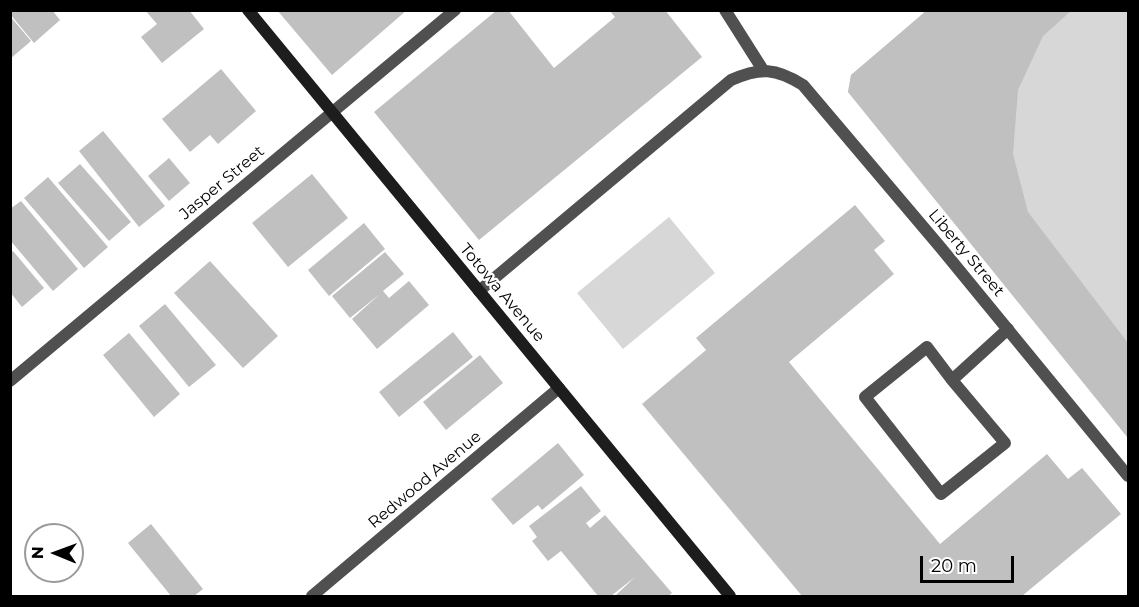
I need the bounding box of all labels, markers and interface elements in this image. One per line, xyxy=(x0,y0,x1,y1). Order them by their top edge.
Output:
street label: Jasper Street xyxy=(176,142,268,224)
street label: Liberty Street xyxy=(924,205,1008,301)
street label: Totowa Avenue xyxy=(455,240,549,346)
street label: Redwood Avenue xyxy=(365,427,485,533)
north arrow xyxy=(24,523,84,583)
scale bar xyxy=(923,544,1018,582)
text: N xyxy=(28,546,47,559)
text: 20 m xyxy=(931,555,977,577)

